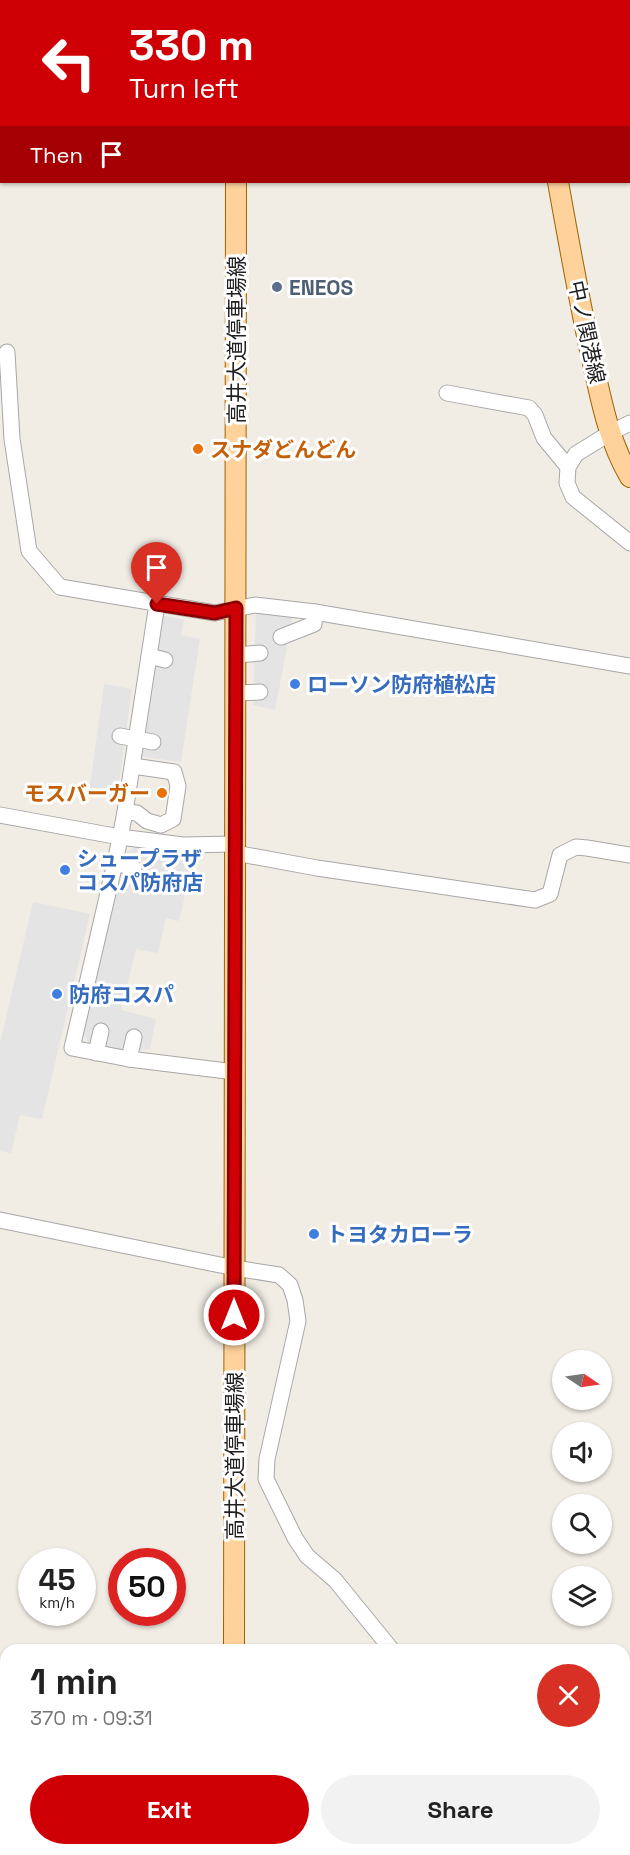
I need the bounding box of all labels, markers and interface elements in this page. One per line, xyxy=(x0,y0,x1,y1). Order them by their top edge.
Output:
text: 330 m xyxy=(129,19,254,72)
icon: left xyxy=(30,24,108,102)
text: Turn left xyxy=(129,71,239,106)
icon: arrive xyxy=(95,138,128,171)
text: Then xyxy=(30,141,83,169)
street label: 高井大道停車場線 xyxy=(223,256,250,424)
place label: ENEOS xyxy=(289,274,354,301)
street label: 中ノ関港線 xyxy=(563,278,611,386)
marker: ENEOS xyxy=(270,280,284,294)
place label: スナダどんどん xyxy=(210,436,356,463)
marker: スナダどんどん xyxy=(191,442,205,456)
pin xyxy=(131,542,182,604)
icon: arrive xyxy=(140,551,173,584)
place label: ローソン防府植松店 xyxy=(307,671,496,698)
marker: ローソン防府植松店 xyxy=(288,677,302,691)
place label: モスバーガー xyxy=(24,780,150,807)
marker: モスバーガー xyxy=(155,786,169,800)
place label: シュープラザ コスパ防府店 xyxy=(77,845,203,896)
marker: シュープラザ コスパ防府店 xyxy=(58,863,72,877)
place label: 防府コスパ xyxy=(69,981,174,1008)
marker: 防府コスパ xyxy=(50,987,64,1001)
place label: トヨタカローラ xyxy=(326,1221,473,1248)
marker: トヨタカローラ xyxy=(307,1227,321,1241)
position arrow xyxy=(202,1283,266,1347)
north arrow xyxy=(552,1350,612,1410)
map controls xyxy=(552,1350,612,1626)
street label: 高井大道停車場線 xyxy=(221,1372,248,1540)
button: sound xyxy=(552,1422,612,1482)
button: search xyxy=(552,1494,612,1554)
speed limit sign: 50 xyxy=(108,1548,186,1626)
text: 45 xyxy=(38,1560,76,1599)
button: layers xyxy=(552,1566,612,1626)
text: km/h xyxy=(39,1593,75,1612)
text: 1 min xyxy=(30,1659,118,1705)
button: close xyxy=(537,1664,600,1727)
text: 370 m · 09:31 xyxy=(30,1705,153,1731)
button: Exit xyxy=(30,1775,309,1844)
button: Share xyxy=(321,1775,600,1844)

